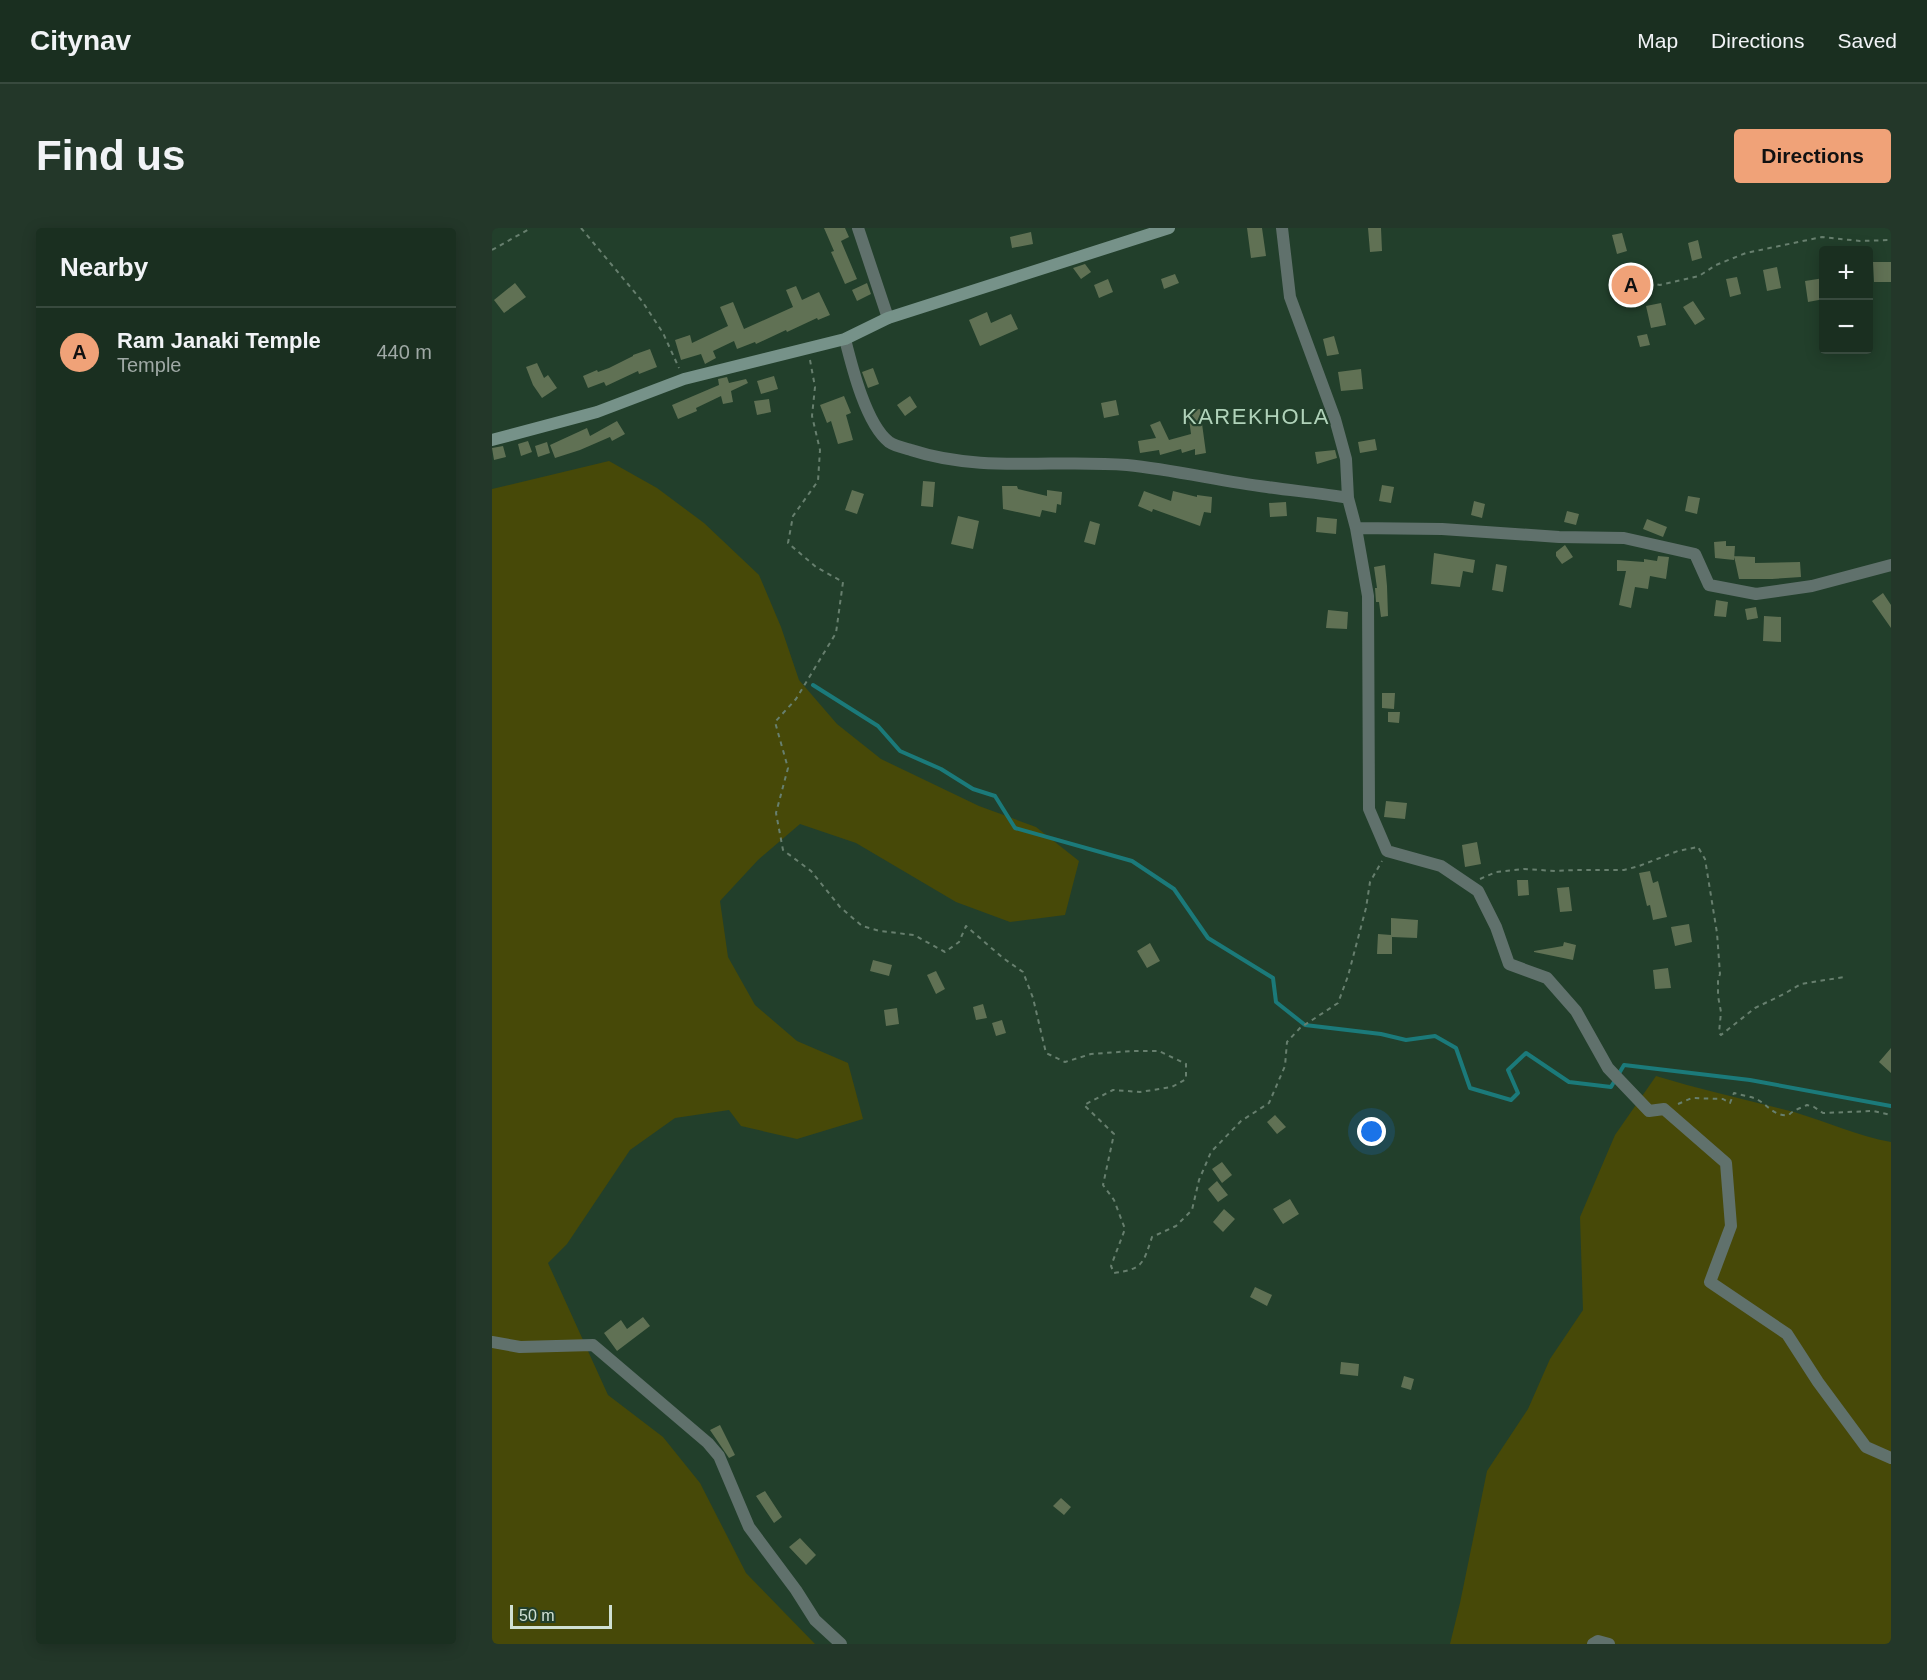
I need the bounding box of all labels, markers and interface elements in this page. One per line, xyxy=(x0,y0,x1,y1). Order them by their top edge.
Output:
text: Citynav xyxy=(30,25,131,56)
text: Map xyxy=(1637,29,1678,52)
text: Directions xyxy=(1711,29,1804,52)
text: Saved xyxy=(1837,29,1897,52)
button: Directions xyxy=(1734,129,1891,183)
text: Find us xyxy=(36,132,185,179)
map controls xyxy=(1819,246,1873,354)
button: + xyxy=(1819,246,1873,300)
text: Nearby xyxy=(60,252,148,282)
pin: A xyxy=(1612,262,1650,308)
button: − xyxy=(1819,300,1873,354)
text: Ram Janaki Temple xyxy=(117,328,321,353)
text: A xyxy=(72,341,87,363)
text: 440 m xyxy=(376,341,432,363)
text: Temple xyxy=(117,354,181,376)
district label: KAREKHOLA xyxy=(1182,404,1330,429)
your location xyxy=(1357,1117,1386,1146)
scale bar xyxy=(510,1602,612,1630)
text: 50 m xyxy=(519,1607,555,1624)

